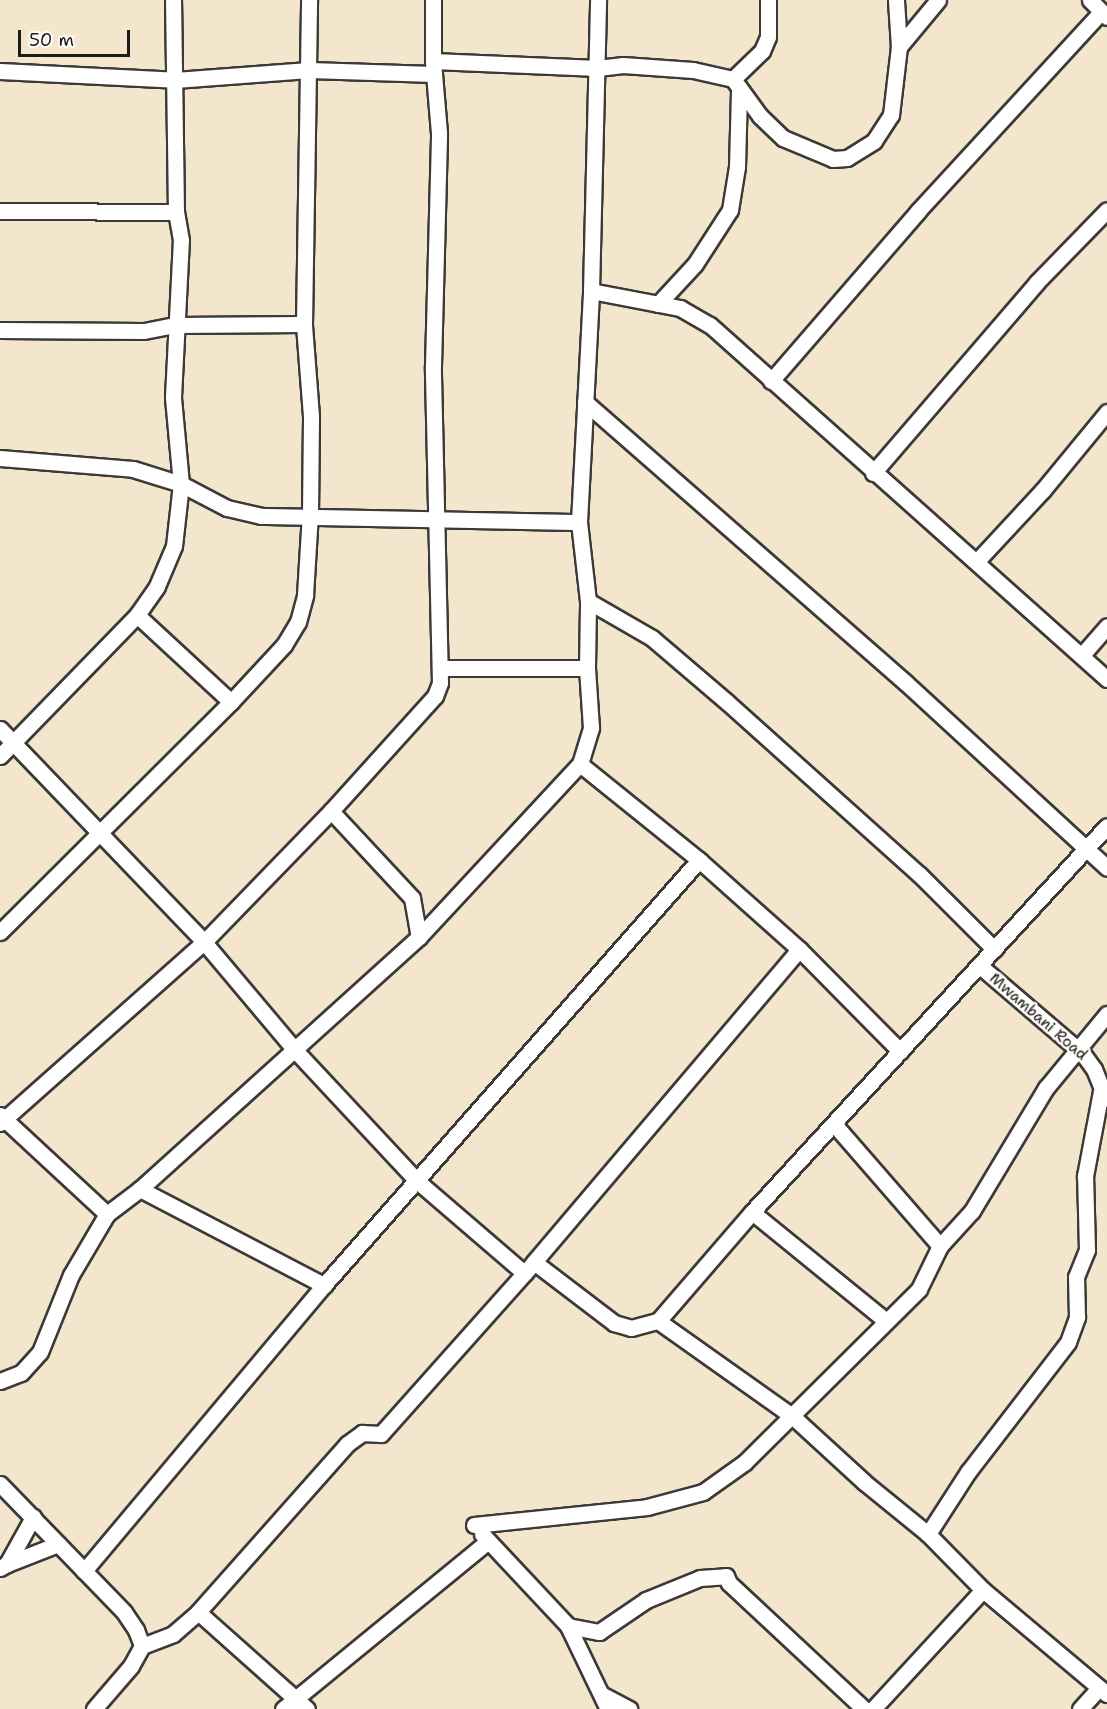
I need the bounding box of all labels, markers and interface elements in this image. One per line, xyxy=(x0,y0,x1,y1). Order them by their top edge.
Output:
scale bar xyxy=(21,18,134,56)
text: 50 m xyxy=(29,28,74,52)
street label: Mwambani Road xyxy=(986,970,1090,1064)

